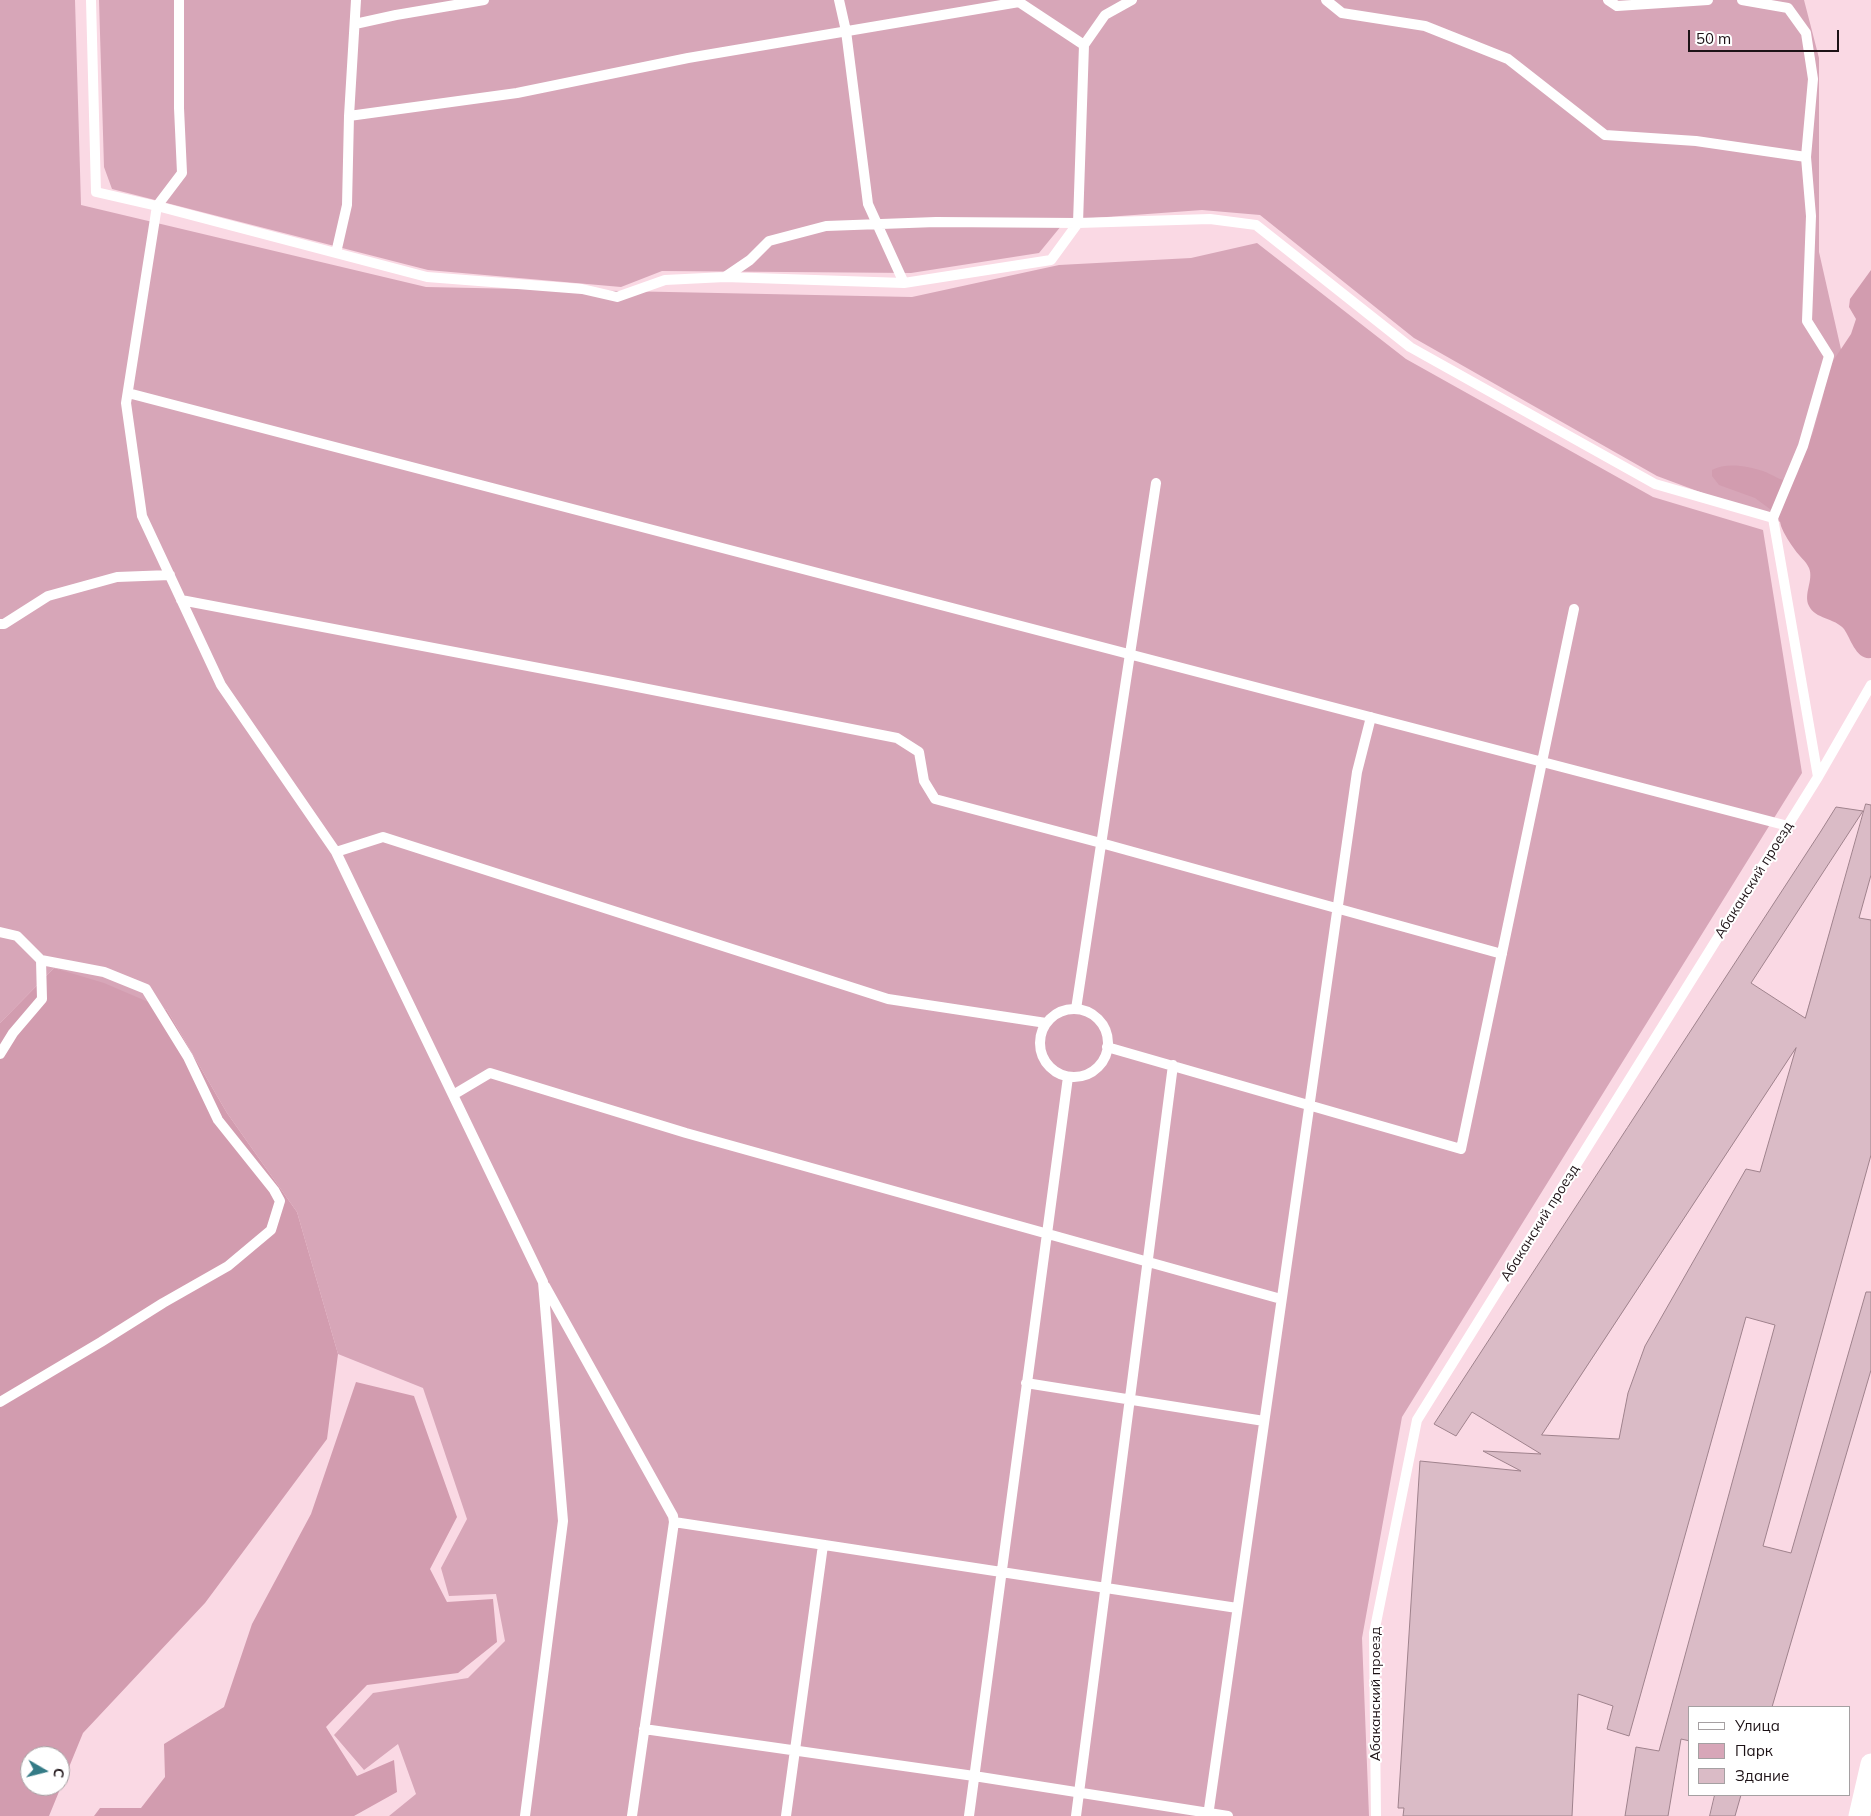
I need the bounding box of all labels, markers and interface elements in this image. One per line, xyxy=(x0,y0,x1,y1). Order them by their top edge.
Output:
scale bar xyxy=(1691,20,1842,52)
text: 50 m xyxy=(1696,29,1731,48)
street label: Абаканский проезд xyxy=(1711,818,1797,942)
street label: Абаканский проезд xyxy=(1497,1161,1583,1285)
street label: Абаканский проезд xyxy=(1368,1627,1384,1761)
legend xyxy=(1688,1706,1851,1796)
text: Улица xyxy=(1735,1716,1780,1735)
text: Парк xyxy=(1735,1741,1773,1760)
north arrow xyxy=(20,1746,70,1796)
text: Здание xyxy=(1735,1766,1789,1785)
text: С xyxy=(49,1767,68,1779)

